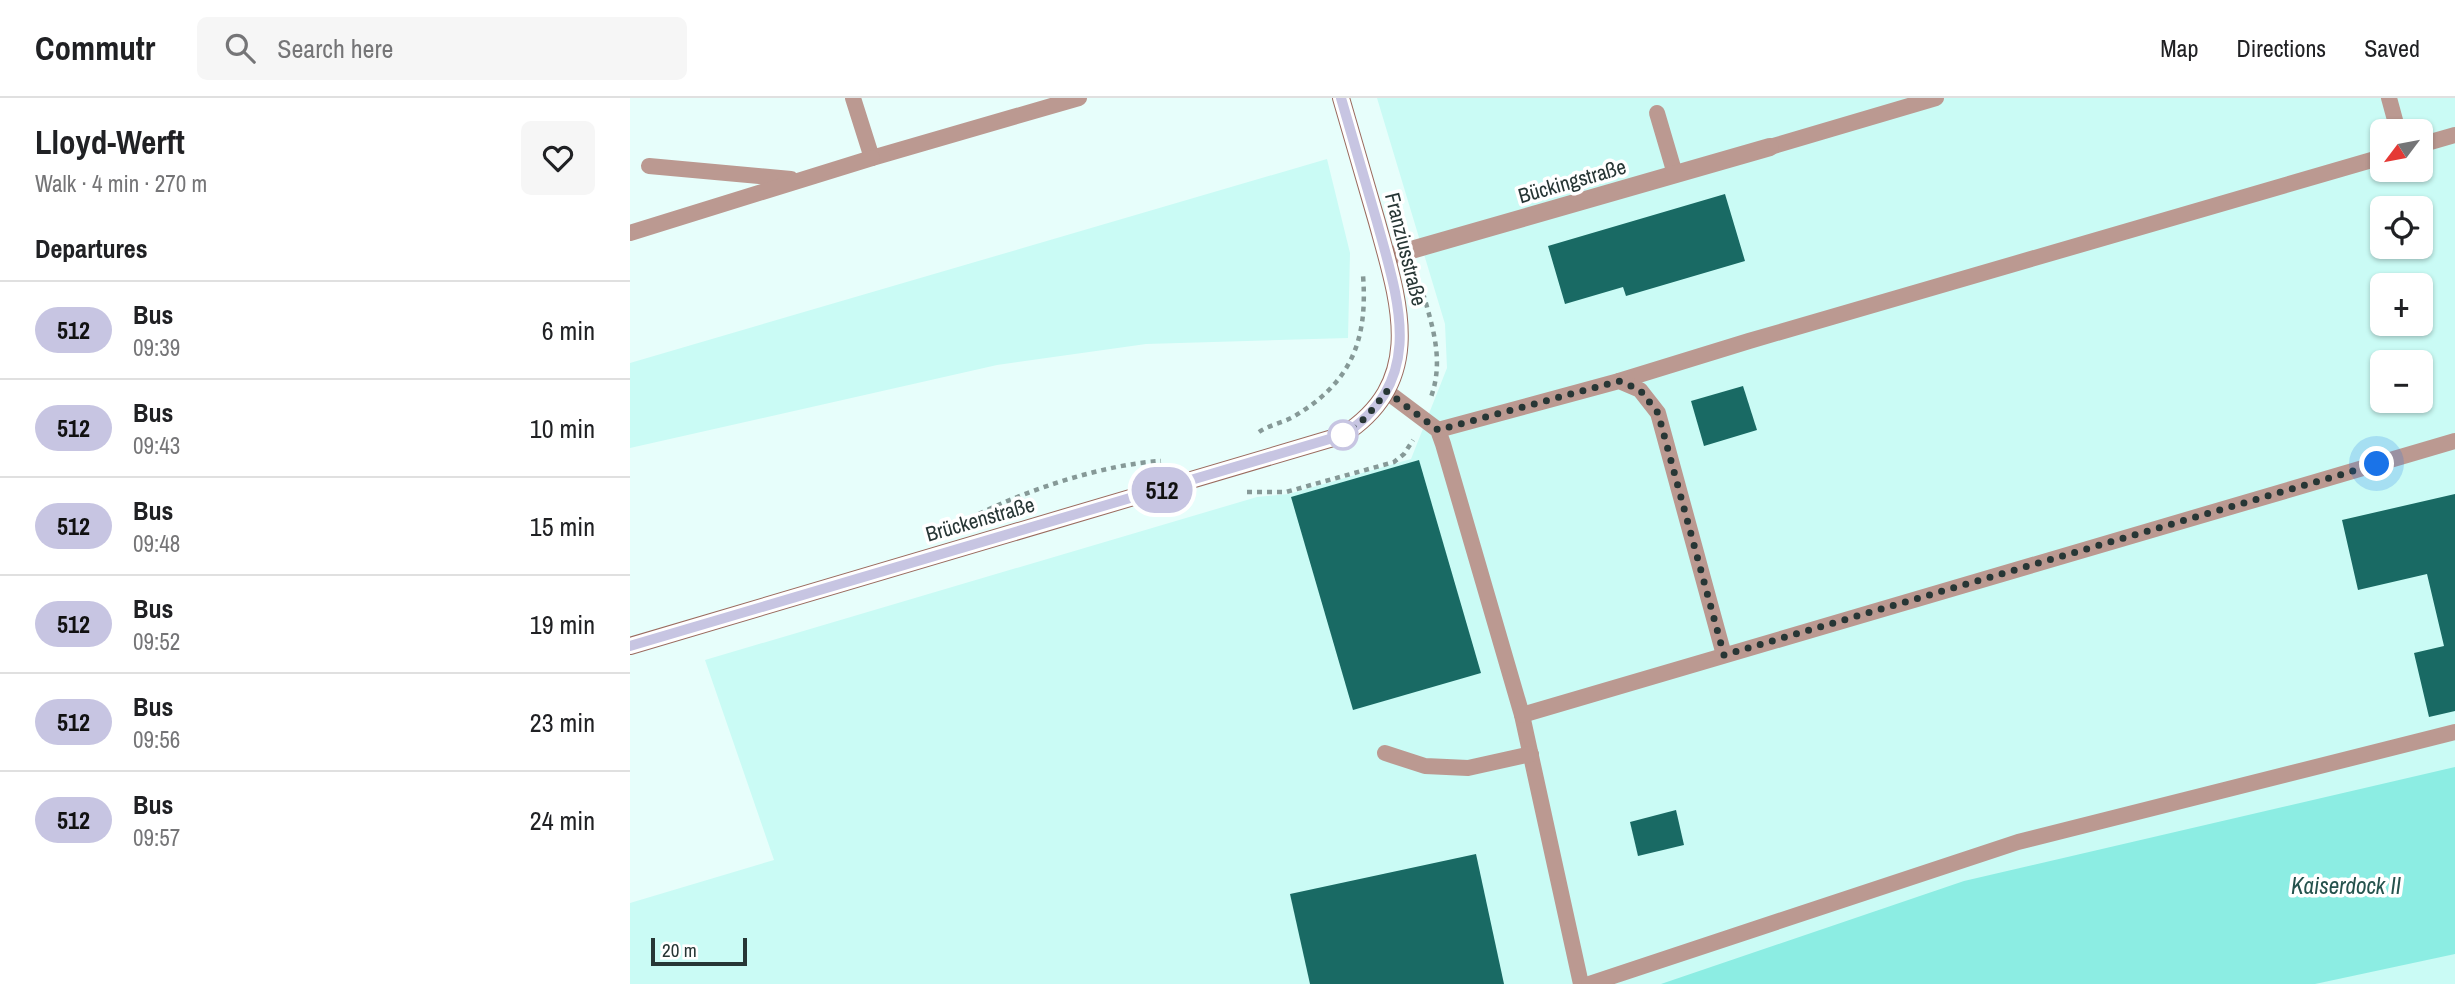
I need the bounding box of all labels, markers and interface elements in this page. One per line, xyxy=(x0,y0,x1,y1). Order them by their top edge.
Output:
search box xyxy=(197,17,687,80)
text: Commutr xyxy=(35,26,155,70)
icon: search xyxy=(221,29,259,67)
text: Search here xyxy=(277,31,393,66)
text: Map xyxy=(2160,32,2198,64)
text: Directions xyxy=(2236,32,2326,64)
text: Saved xyxy=(2364,32,2420,64)
north arrow xyxy=(2370,119,2432,182)
map controls xyxy=(2370,119,2433,413)
text: Lloyd-Werft xyxy=(35,120,185,164)
button: heart xyxy=(521,121,595,195)
street label: Bückingstraße xyxy=(1515,152,1629,210)
text: Walk · 4 min · 270 m xyxy=(35,168,207,199)
street label: Franziusstraße xyxy=(1378,189,1434,309)
button: locate xyxy=(2370,196,2433,259)
text: Departures xyxy=(35,231,148,266)
button: + xyxy=(2370,273,2433,336)
text: Bus xyxy=(133,297,173,332)
text: 6 min xyxy=(542,313,595,348)
text: 512 xyxy=(57,314,90,346)
text: 09:39 xyxy=(133,332,180,363)
button: − xyxy=(2370,350,2433,413)
text: Bus xyxy=(133,395,173,430)
text: 10 min xyxy=(530,411,595,446)
text: 512 xyxy=(57,412,90,444)
unlabelled marker xyxy=(1328,420,1358,450)
text: 09:43 xyxy=(133,430,180,461)
your location xyxy=(2359,446,2394,481)
line badge: 512 xyxy=(1122,467,1202,513)
text: 512 xyxy=(1146,474,1178,506)
street label: Brückenstraße xyxy=(922,490,1038,548)
text: Bus xyxy=(133,493,173,528)
text: 15 min xyxy=(530,509,595,544)
text: 512 xyxy=(57,510,90,542)
text: 09:48 xyxy=(133,528,180,559)
text: Bus xyxy=(133,591,173,626)
text: 19 min xyxy=(530,607,595,642)
text: 512 xyxy=(57,608,90,640)
text: 09:52 xyxy=(133,626,180,657)
text: Bus xyxy=(133,689,173,724)
text: 23 min xyxy=(530,705,595,740)
text: 512 xyxy=(57,706,90,738)
text: 09:56 xyxy=(133,724,180,755)
text: Bus xyxy=(133,787,173,822)
text: 24 min xyxy=(530,803,595,838)
text: 512 xyxy=(57,804,90,836)
text: 09:57 xyxy=(133,822,180,853)
water label: Kaiserdock II xyxy=(2291,870,2402,901)
scale bar xyxy=(651,935,747,967)
text: 20 m xyxy=(662,937,697,963)

